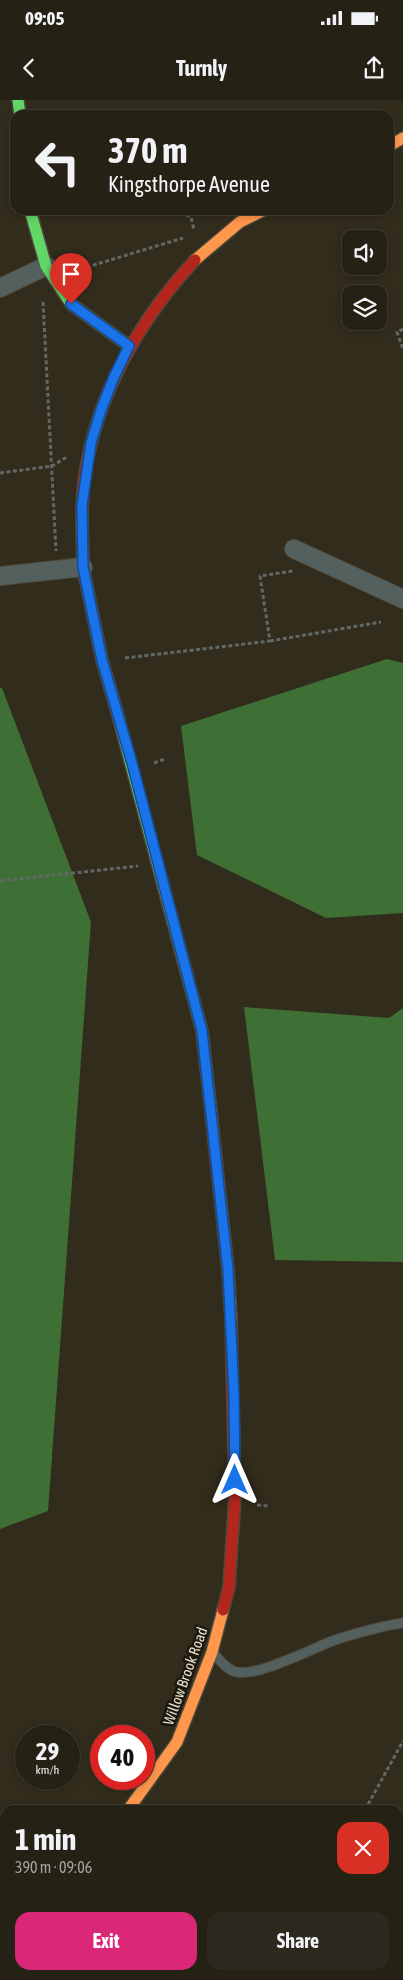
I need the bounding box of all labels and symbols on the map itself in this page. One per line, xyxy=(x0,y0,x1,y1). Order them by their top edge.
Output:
pin xyxy=(50,253,92,304)
position arrow xyxy=(208,1453,260,1505)
street label: Willow Brook Road xyxy=(159,1625,211,1727)
speed limit sign: 40 xyxy=(90,1725,155,1790)

